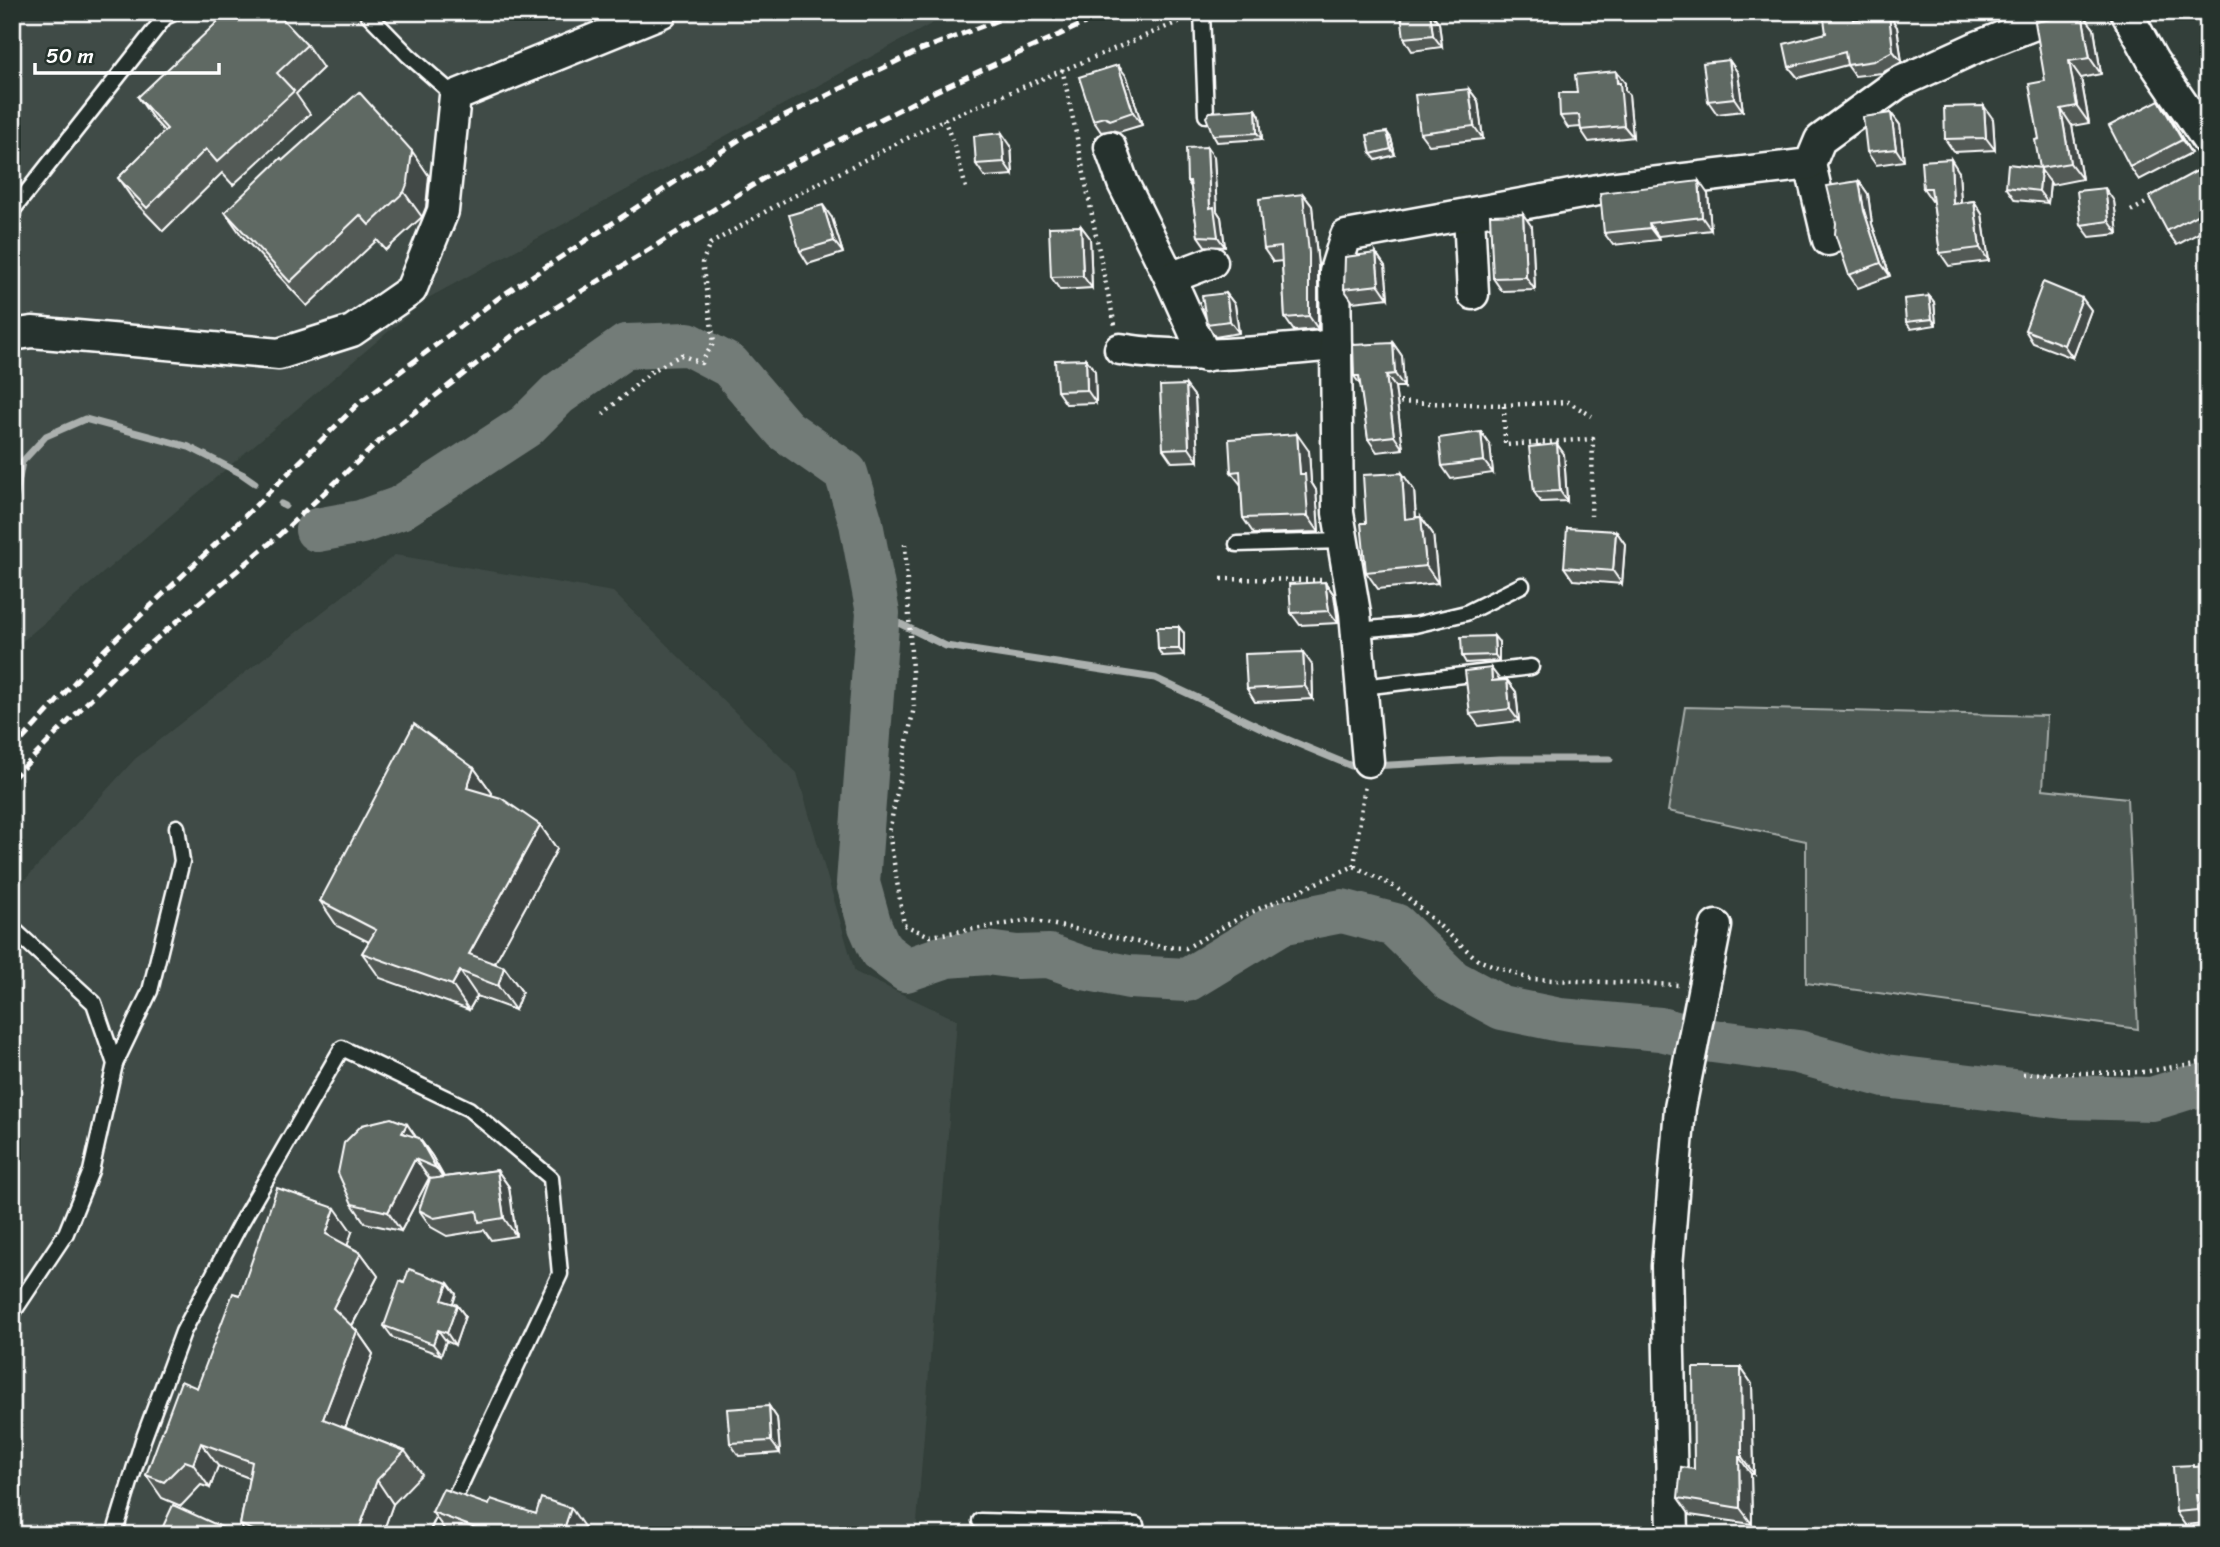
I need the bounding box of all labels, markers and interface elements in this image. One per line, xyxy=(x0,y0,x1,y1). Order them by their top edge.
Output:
scale bar xyxy=(35,32,219,76)
text: 50 m xyxy=(46,37,94,75)

